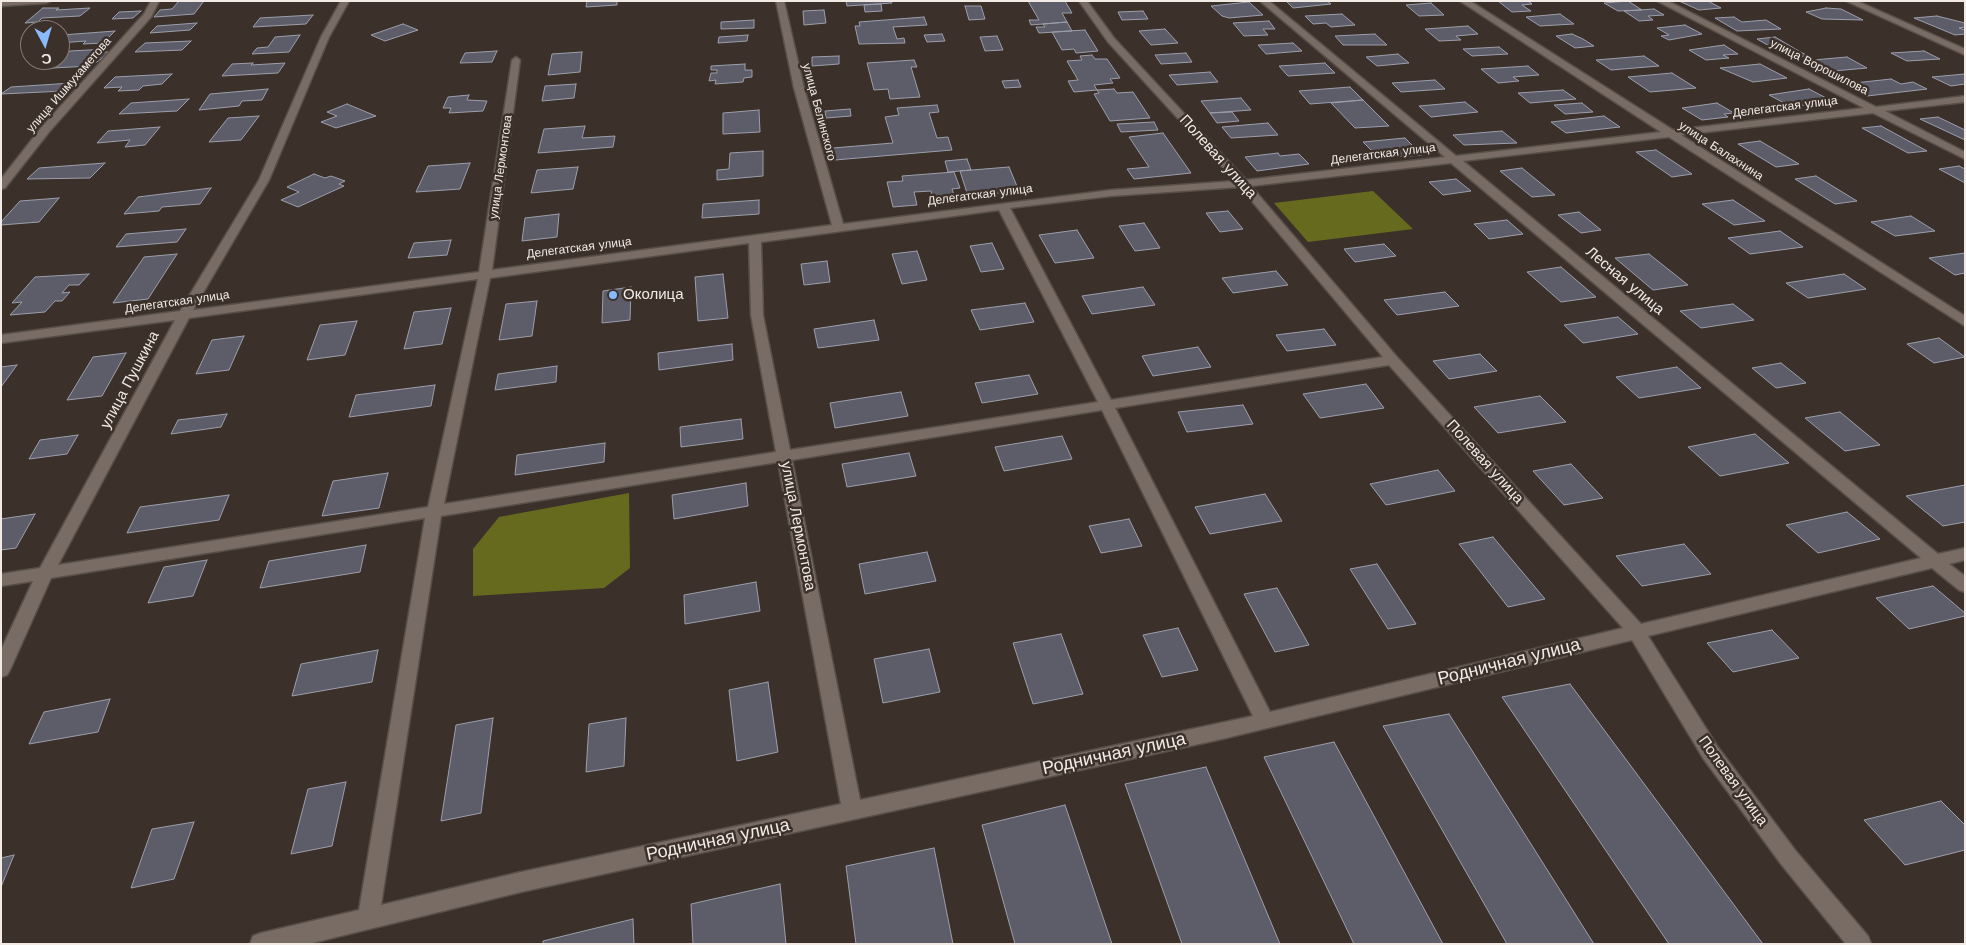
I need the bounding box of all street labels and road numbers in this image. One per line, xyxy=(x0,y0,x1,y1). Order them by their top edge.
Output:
street label: улица Ишмухаметова xyxy=(24,34,114,136)
street label: улица Ворошилова xyxy=(1768,36,1870,98)
street label: улица Белинского xyxy=(799,62,839,162)
street label: Делегатская улица xyxy=(1732,93,1838,121)
street label: Полевая улица xyxy=(1176,111,1260,203)
street label: улица Лермонтова xyxy=(487,114,515,220)
street label: улица Балахнина xyxy=(1676,118,1766,184)
street label: Делегатская улица xyxy=(1330,140,1436,168)
street label: Делегатская улица xyxy=(927,181,1033,209)
street label: Делегатская улица xyxy=(526,234,632,262)
street label: Лесная улица xyxy=(1582,243,1668,319)
street label: Делегатская улица xyxy=(124,288,230,316)
street label: улица Пушкина xyxy=(97,328,163,432)
street label: Полевая улица xyxy=(1443,416,1527,508)
street label: улица Лермонтова xyxy=(777,460,819,592)
street label: Родничная улица xyxy=(1436,634,1582,690)
street label: Родничная улица xyxy=(1040,728,1188,780)
street label: Полевая улица xyxy=(1694,733,1772,829)
street label: Родничная улица xyxy=(644,814,792,866)

